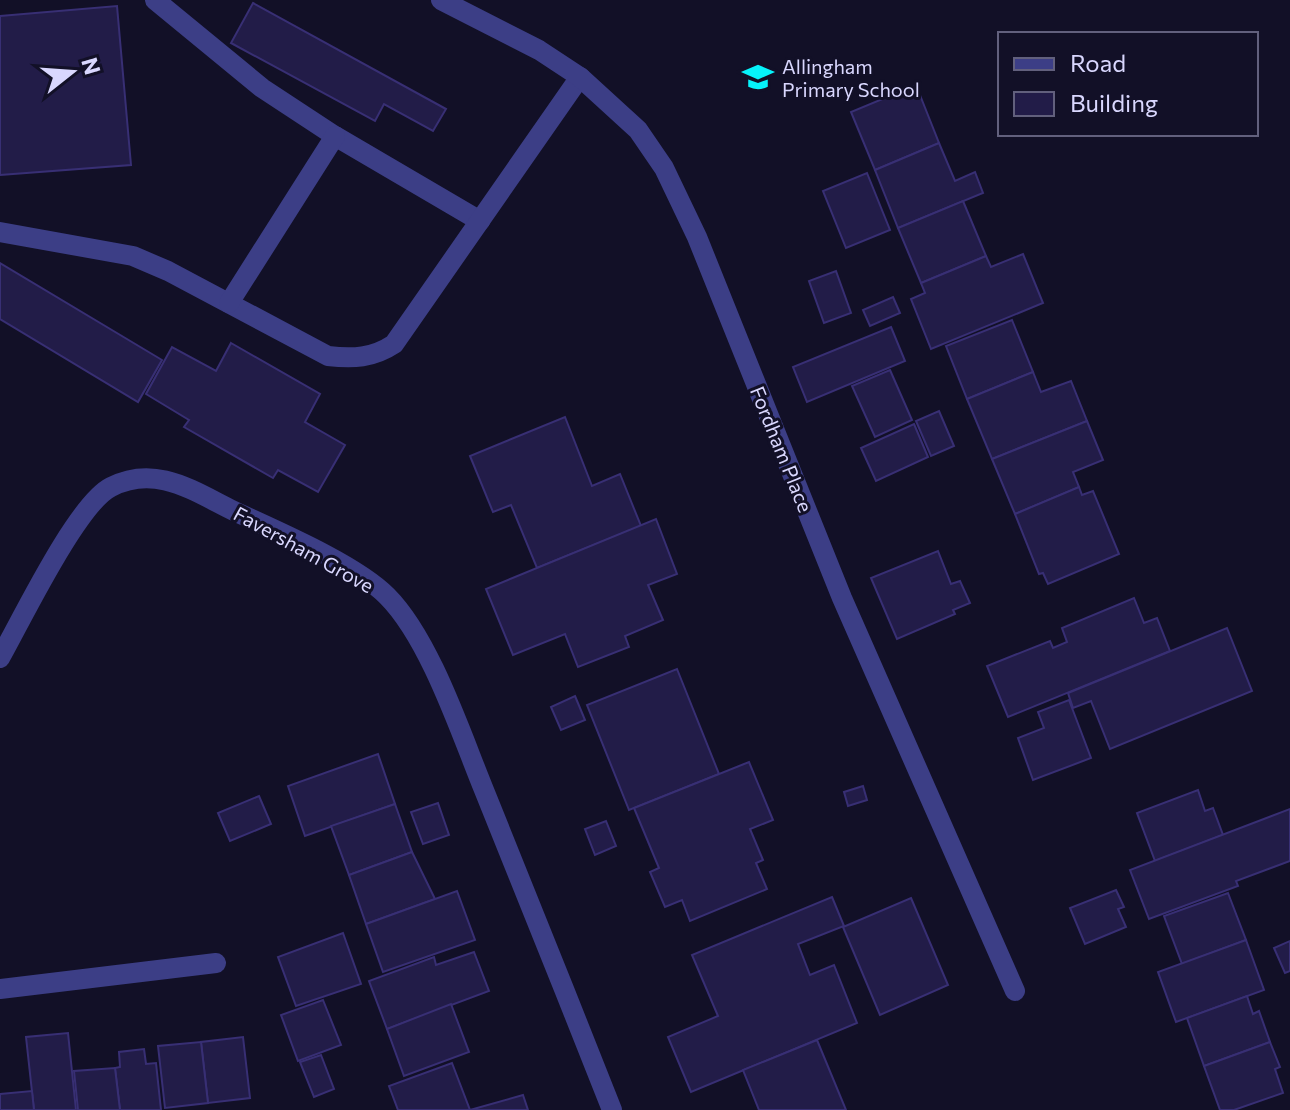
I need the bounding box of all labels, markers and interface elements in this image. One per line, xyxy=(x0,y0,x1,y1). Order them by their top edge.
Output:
north arrow xyxy=(32,32,112,112)
legend xyxy=(998,32,1258,136)
text: Road xyxy=(1070,48,1126,77)
text: N xyxy=(76,54,107,78)
place label: Allingham Primary School xyxy=(782,54,920,101)
school or university icon: Allingham Primary School xyxy=(741,60,775,94)
text: Building xyxy=(1070,88,1158,117)
street label: Fordham Place xyxy=(746,382,818,516)
street label: Faversham Grove xyxy=(230,501,378,597)

